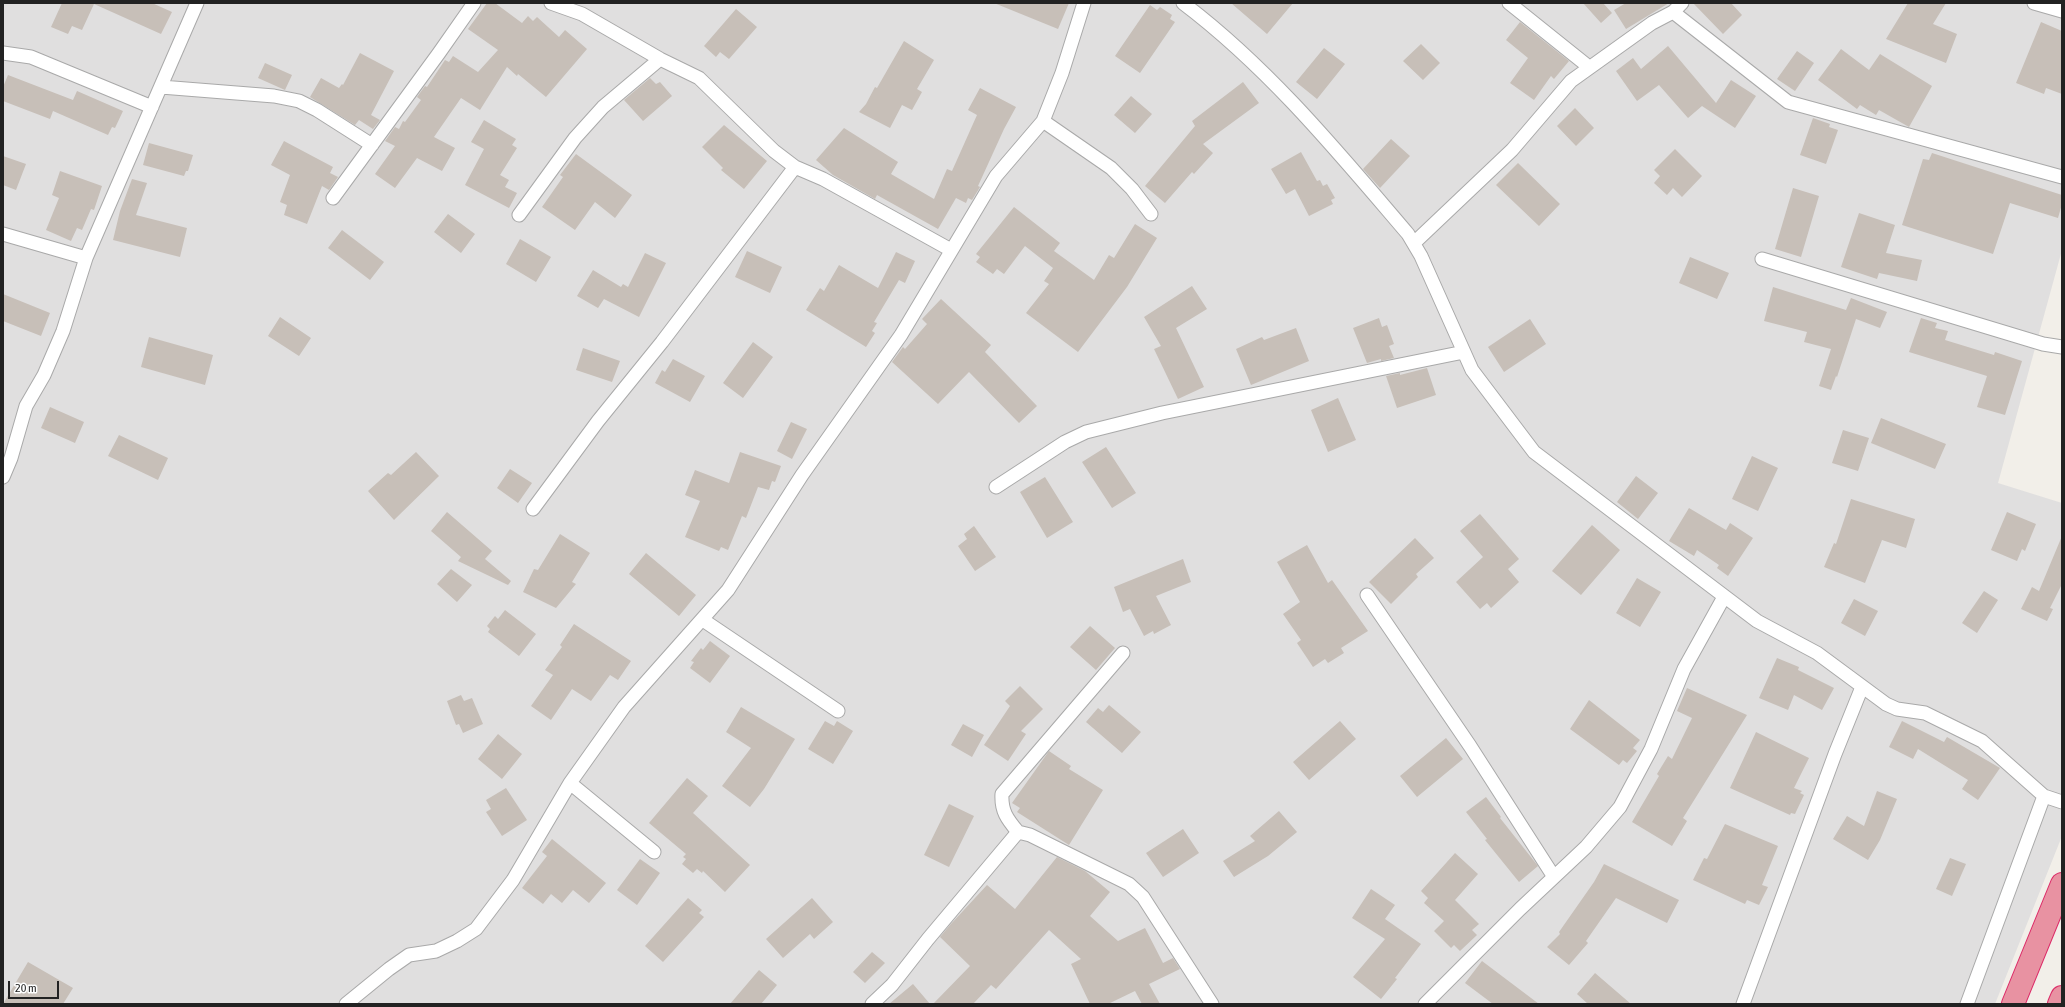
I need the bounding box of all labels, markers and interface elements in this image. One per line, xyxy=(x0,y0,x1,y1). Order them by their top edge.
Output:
scale bar xyxy=(10,973,61,999)
text: 20 m xyxy=(15,981,37,995)

